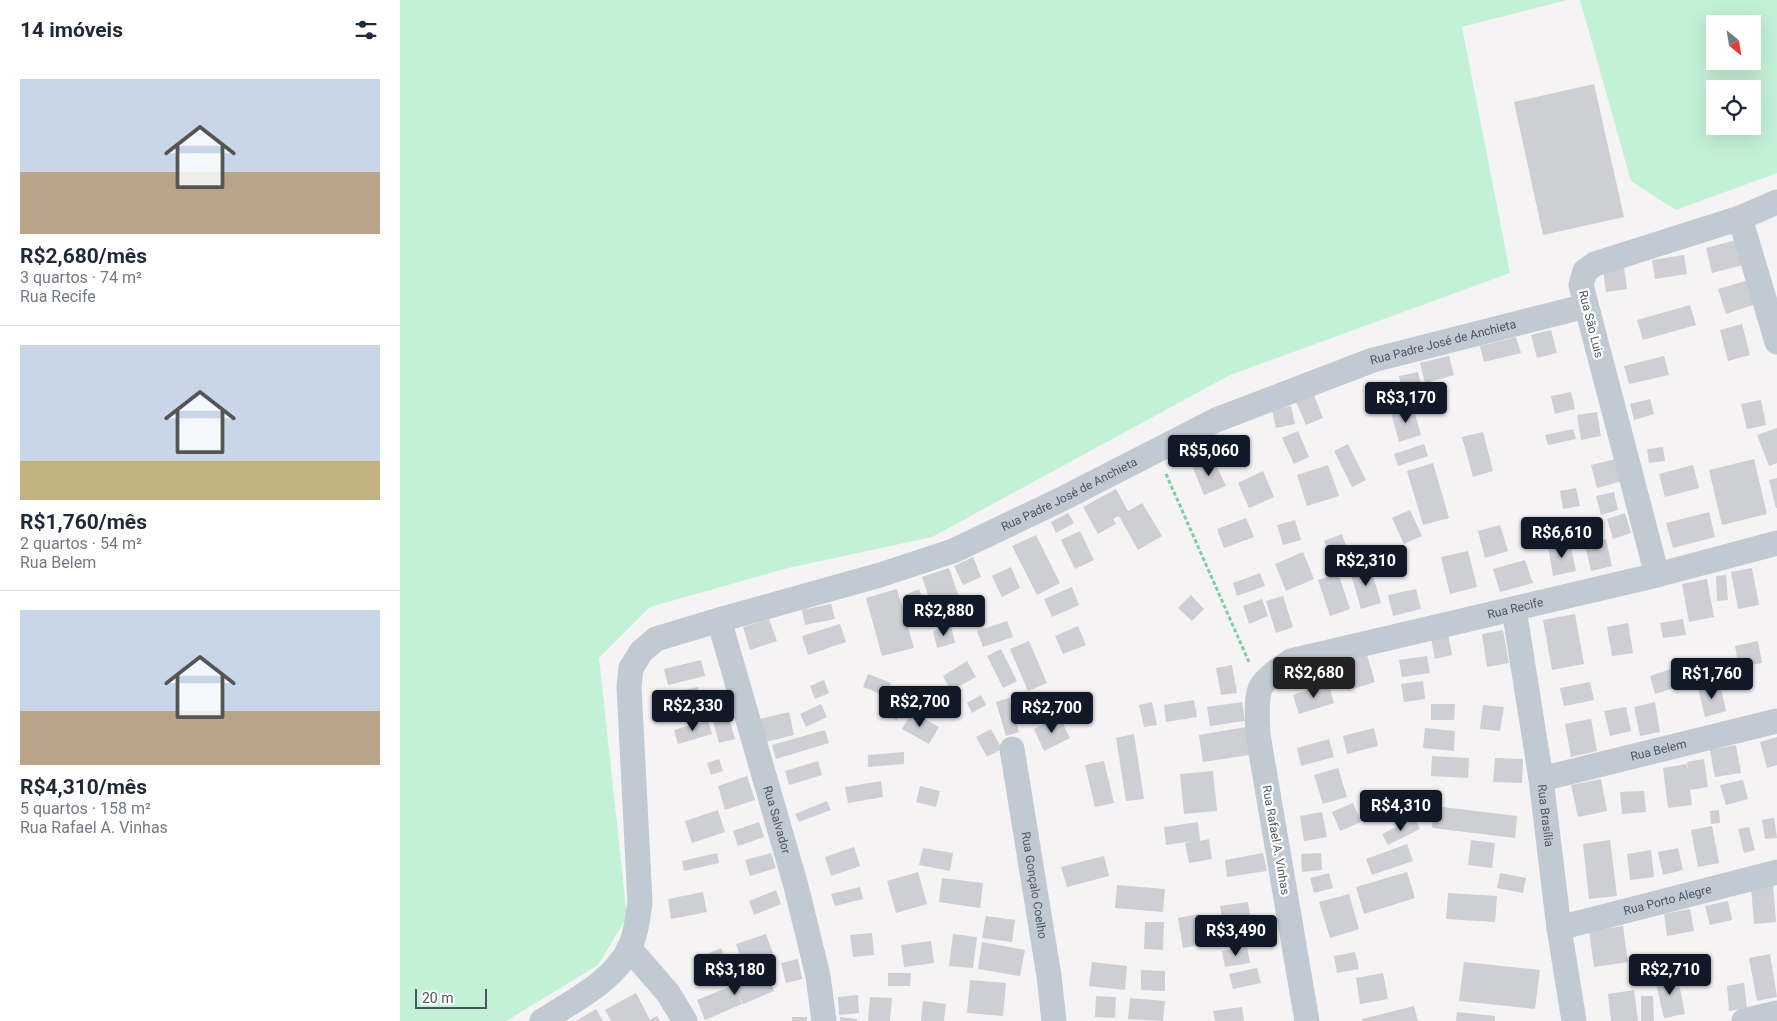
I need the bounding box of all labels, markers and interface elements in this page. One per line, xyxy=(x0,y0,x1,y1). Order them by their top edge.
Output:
north arrow xyxy=(1706,15,1761,70)
map controls xyxy=(1706,15,1761,135)
icon: filters xyxy=(352,16,380,44)
text: 14 imóveis xyxy=(20,18,123,42)
button: locate xyxy=(1706,80,1761,135)
icon: home xyxy=(155,112,245,202)
text: R$2,680/mês xyxy=(20,244,147,268)
text: 3 quartos · 74 m² xyxy=(20,268,142,287)
text: Rua Recife xyxy=(20,287,96,306)
street label: Rua São Luis xyxy=(1576,289,1606,359)
street label: Rua Padre José de Anchieta xyxy=(1369,317,1517,367)
icon: home xyxy=(155,377,245,467)
pin: R$3,170 xyxy=(1360,382,1452,424)
text: R$3,170 xyxy=(1376,388,1436,407)
pin: R$5,060 xyxy=(1163,434,1255,477)
text: R$5,060 xyxy=(1179,441,1239,460)
street label: Rua Padre José de Anchieta xyxy=(999,455,1139,534)
text: R$1,760/mês xyxy=(20,510,147,534)
pin: R$6,610 xyxy=(1516,516,1608,559)
text: R$6,610 xyxy=(1532,523,1592,542)
text: 2 quartos · 54 m² xyxy=(20,534,142,553)
pin: R$2,310 xyxy=(1320,544,1412,587)
text: R$2,310 xyxy=(1336,551,1396,570)
text: Rua Belem xyxy=(20,553,96,572)
pin: R$2,880 xyxy=(898,594,990,637)
street label: Rua Recife xyxy=(1486,595,1545,622)
text: R$2,880 xyxy=(914,601,974,620)
icon: home xyxy=(155,642,245,732)
pin: R$2,680 xyxy=(1268,656,1360,699)
pin: R$1,760 xyxy=(1666,658,1758,700)
text: R$2,680 xyxy=(1284,663,1344,682)
text: R$1,760 xyxy=(1682,664,1742,683)
pin: R$2,700 xyxy=(874,686,966,728)
pin: R$2,330 xyxy=(647,690,739,732)
text: R$2,700 xyxy=(890,692,950,711)
pin: R$2,700 xyxy=(1006,692,1098,734)
text: R$2,330 xyxy=(663,696,723,715)
text: R$2,700 xyxy=(1022,698,1082,717)
street label: Rua Belem xyxy=(1629,736,1688,764)
text: R$4,310/mês xyxy=(20,775,147,799)
street label: Rua Salvador xyxy=(760,784,793,855)
street label: Rua Rafael A. Vinhas xyxy=(1259,784,1293,896)
street label: Rua Brasília xyxy=(1535,784,1556,848)
pin: R$4,310 xyxy=(1355,790,1447,832)
text: R$4,310 xyxy=(1371,796,1431,815)
text: 5 quartos · 158 m² xyxy=(20,799,151,818)
text: Rua Rafael A. Vinhas xyxy=(20,818,168,837)
street label: Rua Gonçalo Coelho xyxy=(1019,831,1050,940)
street label: Rua Porto Alegre xyxy=(1622,882,1713,918)
pin: R$3,490 xyxy=(1190,914,1282,957)
text: R$3,490 xyxy=(1206,921,1266,940)
pin: R$3,180 xyxy=(689,954,781,996)
pin: R$2,710 xyxy=(1624,954,1716,996)
text: R$3,180 xyxy=(705,960,765,979)
text: R$2,710 xyxy=(1640,960,1700,979)
scale bar xyxy=(415,986,488,1009)
text: 20 m xyxy=(422,990,454,1006)

